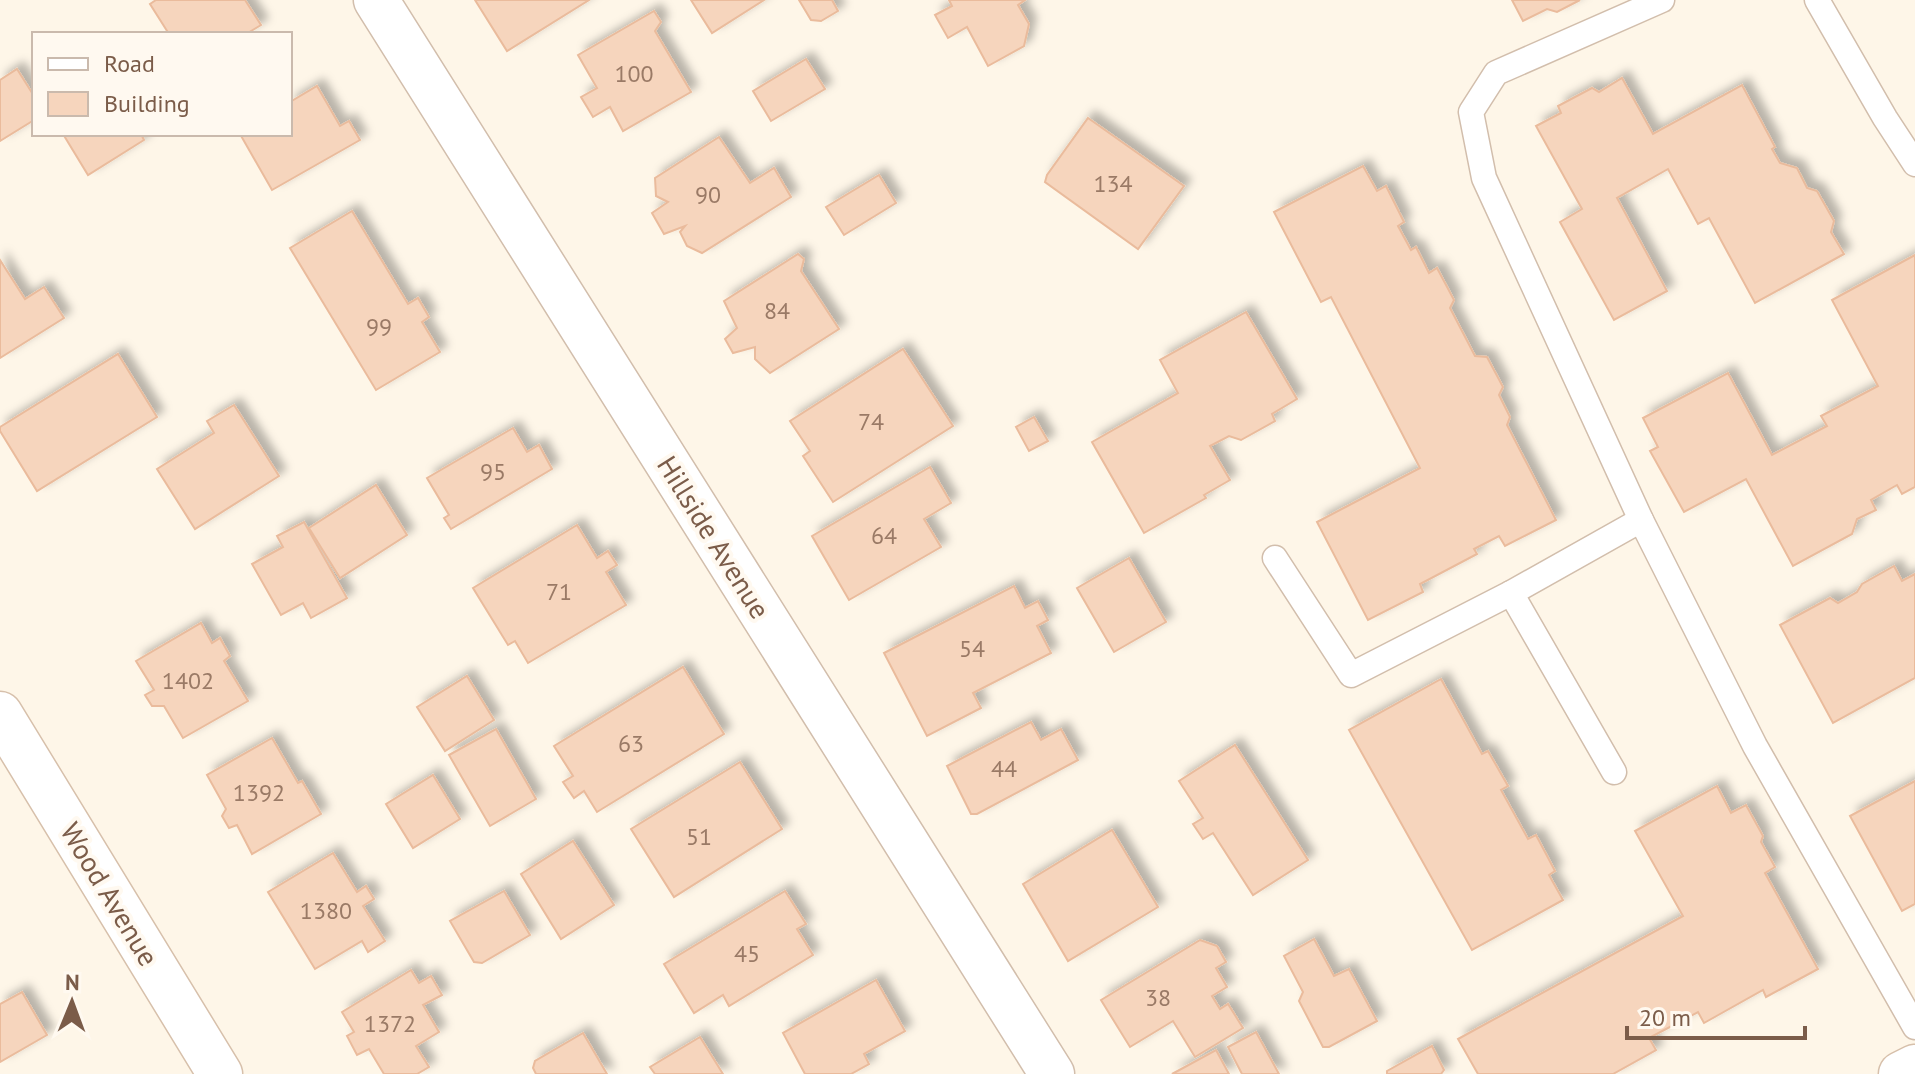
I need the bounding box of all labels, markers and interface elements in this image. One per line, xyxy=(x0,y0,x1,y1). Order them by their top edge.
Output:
legend xyxy=(32,32,292,136)
text: Road xyxy=(104,48,155,79)
house number: 100 xyxy=(614,58,654,89)
text: Building xyxy=(104,88,190,119)
house number: 134 xyxy=(1093,168,1133,199)
house number: 90 xyxy=(695,179,721,210)
house number: 84 xyxy=(764,295,790,326)
house number: 99 xyxy=(366,311,392,342)
house number: 74 xyxy=(858,406,884,437)
street label: Hillside Avenue xyxy=(649,449,779,625)
house number: 95 xyxy=(480,456,506,487)
house number: 64 xyxy=(871,520,897,551)
house number: 71 xyxy=(546,576,572,607)
house number: 54 xyxy=(959,633,985,664)
house number: 1402 xyxy=(162,665,214,696)
house number: 63 xyxy=(618,728,644,759)
house number: 44 xyxy=(991,753,1017,784)
house number: 1392 xyxy=(233,777,285,808)
street label: Wood Avenue xyxy=(53,815,167,973)
house number: 51 xyxy=(686,821,712,852)
house number: 1380 xyxy=(300,895,352,926)
house number: 45 xyxy=(734,938,760,969)
north arrow xyxy=(32,962,112,1042)
text: N xyxy=(65,968,80,996)
house number: 38 xyxy=(1145,982,1171,1013)
scale bar xyxy=(1627,990,1805,1040)
text: 20 m xyxy=(1639,1002,1691,1033)
house number: 1372 xyxy=(364,1008,416,1039)

